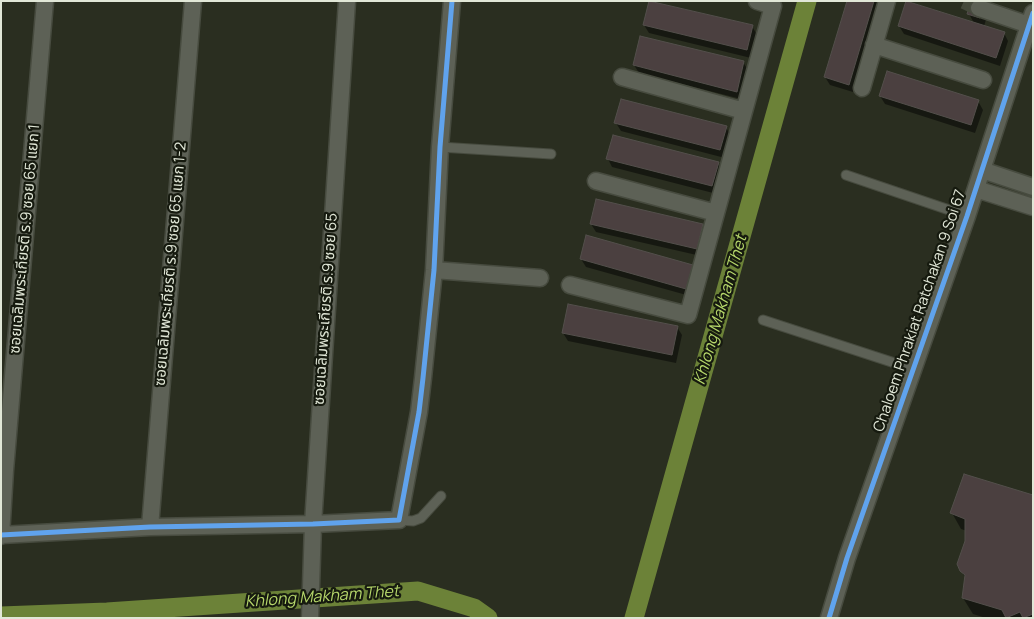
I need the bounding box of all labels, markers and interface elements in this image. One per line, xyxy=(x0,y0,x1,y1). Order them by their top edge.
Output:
street label: ซอยเฉลิมพระเกียรติ ร.9 ซอย 65 แยก 1 xyxy=(6,124,44,354)
street label: ซอยเฉลิมพระเกียรติ ร.9 ซอย 65 แยก 1-2 xyxy=(151,141,191,387)
street label: Chaloem Phrakiat Ratchakan 9 Soi 67 xyxy=(870,188,970,434)
street label: ซอยเฉลิมพระเกียรติ ร.9 ซอย 65 xyxy=(310,212,342,406)
water label: Khlong Makham Thet xyxy=(690,233,752,387)
water label: Khlong Makham Thet xyxy=(244,582,400,612)

